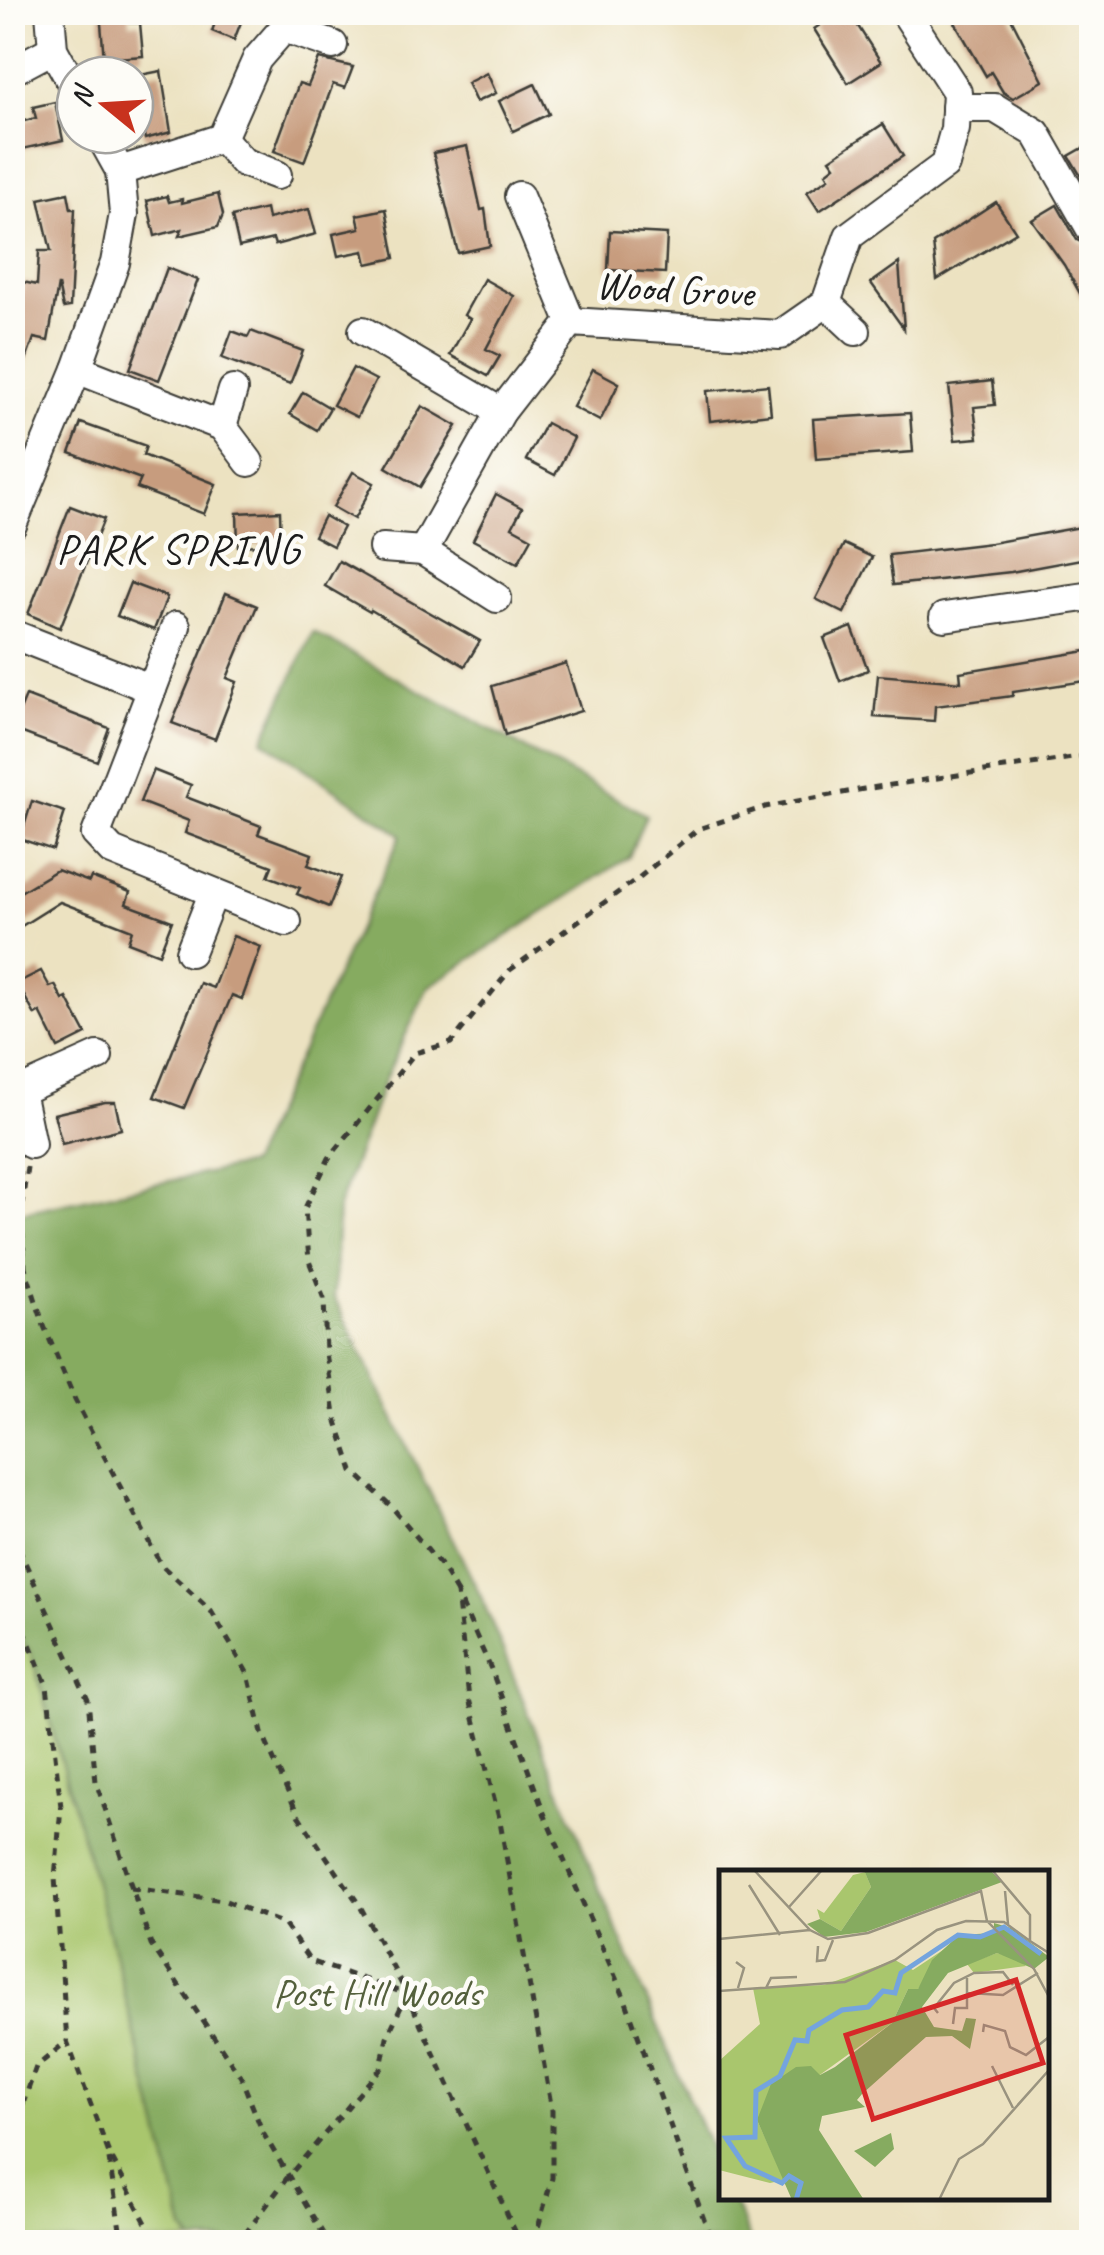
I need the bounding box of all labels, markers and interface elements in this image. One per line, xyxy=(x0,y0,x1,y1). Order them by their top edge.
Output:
north arrow xyxy=(55,55,155,155)
text: N xyxy=(62,79,102,111)
street label: Wood Grove xyxy=(595,260,758,318)
district label: PARK SPRING xyxy=(56,523,304,576)
inset map xyxy=(719,1870,1049,2200)
park label: Post Hill Woods xyxy=(273,1968,484,2018)

